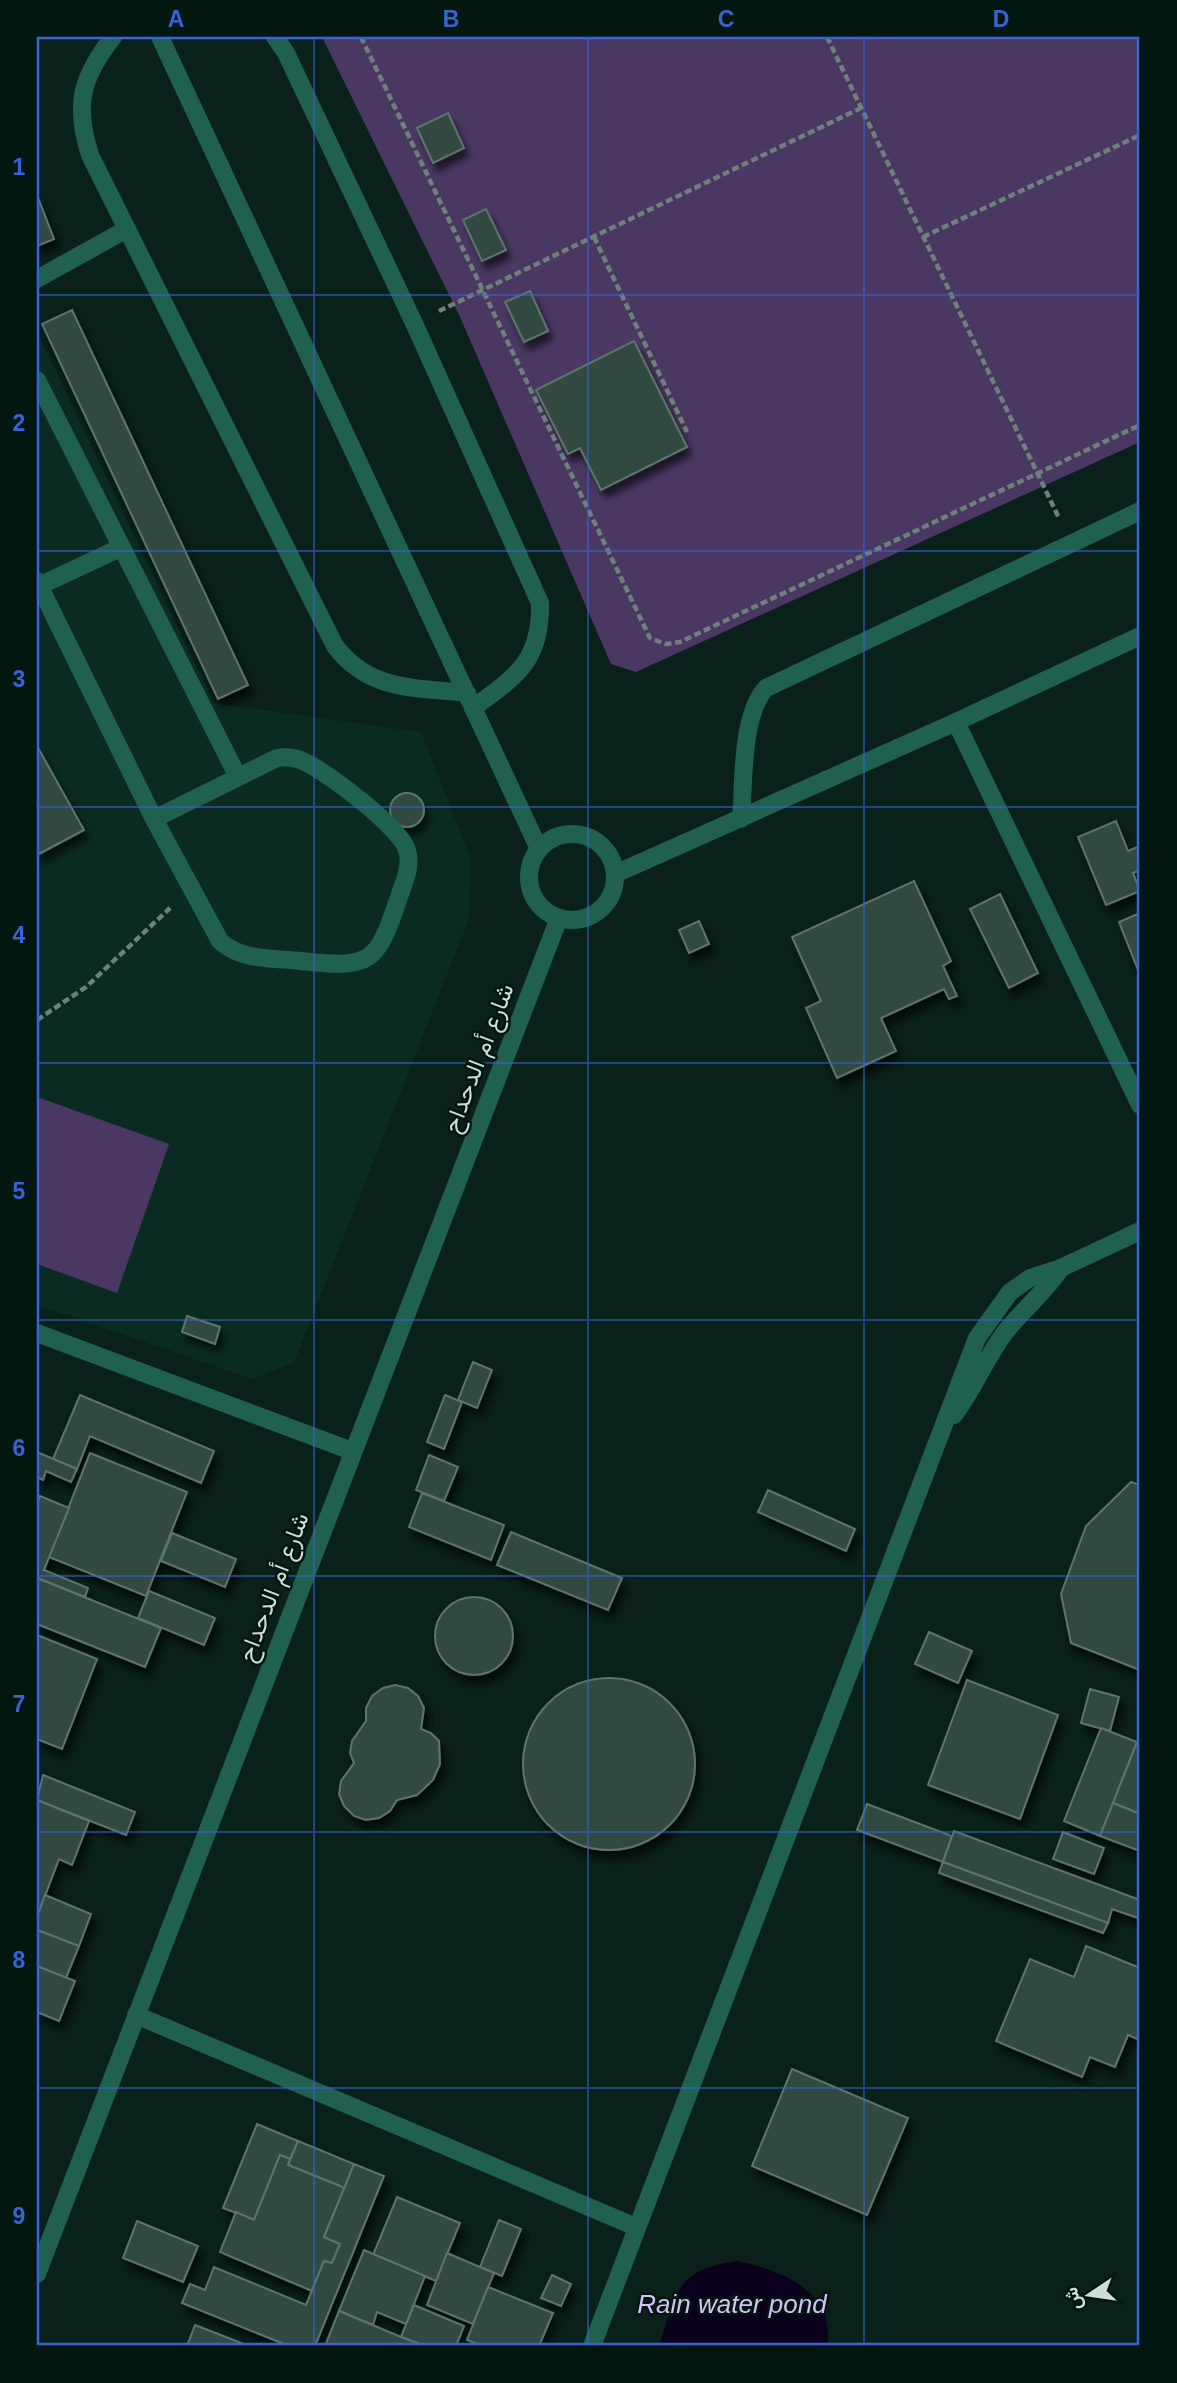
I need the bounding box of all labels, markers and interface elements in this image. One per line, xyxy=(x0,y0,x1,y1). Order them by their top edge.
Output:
text: A xyxy=(168,6,184,32)
text: B xyxy=(443,6,459,32)
text: C xyxy=(718,6,734,32)
text: D xyxy=(993,6,1009,32)
text: 1 xyxy=(13,154,26,180)
text: 2 xyxy=(13,410,25,436)
text: 3 xyxy=(13,666,25,692)
text: 4 xyxy=(13,922,26,948)
street label: شارع أم الدحداح xyxy=(437,980,522,1137)
text: 5 xyxy=(13,1178,26,1204)
text: 6 xyxy=(13,1435,25,1461)
street label: شارع أم الدحداح xyxy=(232,1509,317,1666)
text: 7 xyxy=(13,1691,25,1717)
text: 8 xyxy=(13,1947,26,1973)
text: 9 xyxy=(13,2203,25,2229)
north arrow xyxy=(1054,2260,1124,2330)
text: ش xyxy=(1060,2285,1087,2312)
water label: Rain water pond xyxy=(637,2289,828,2319)

